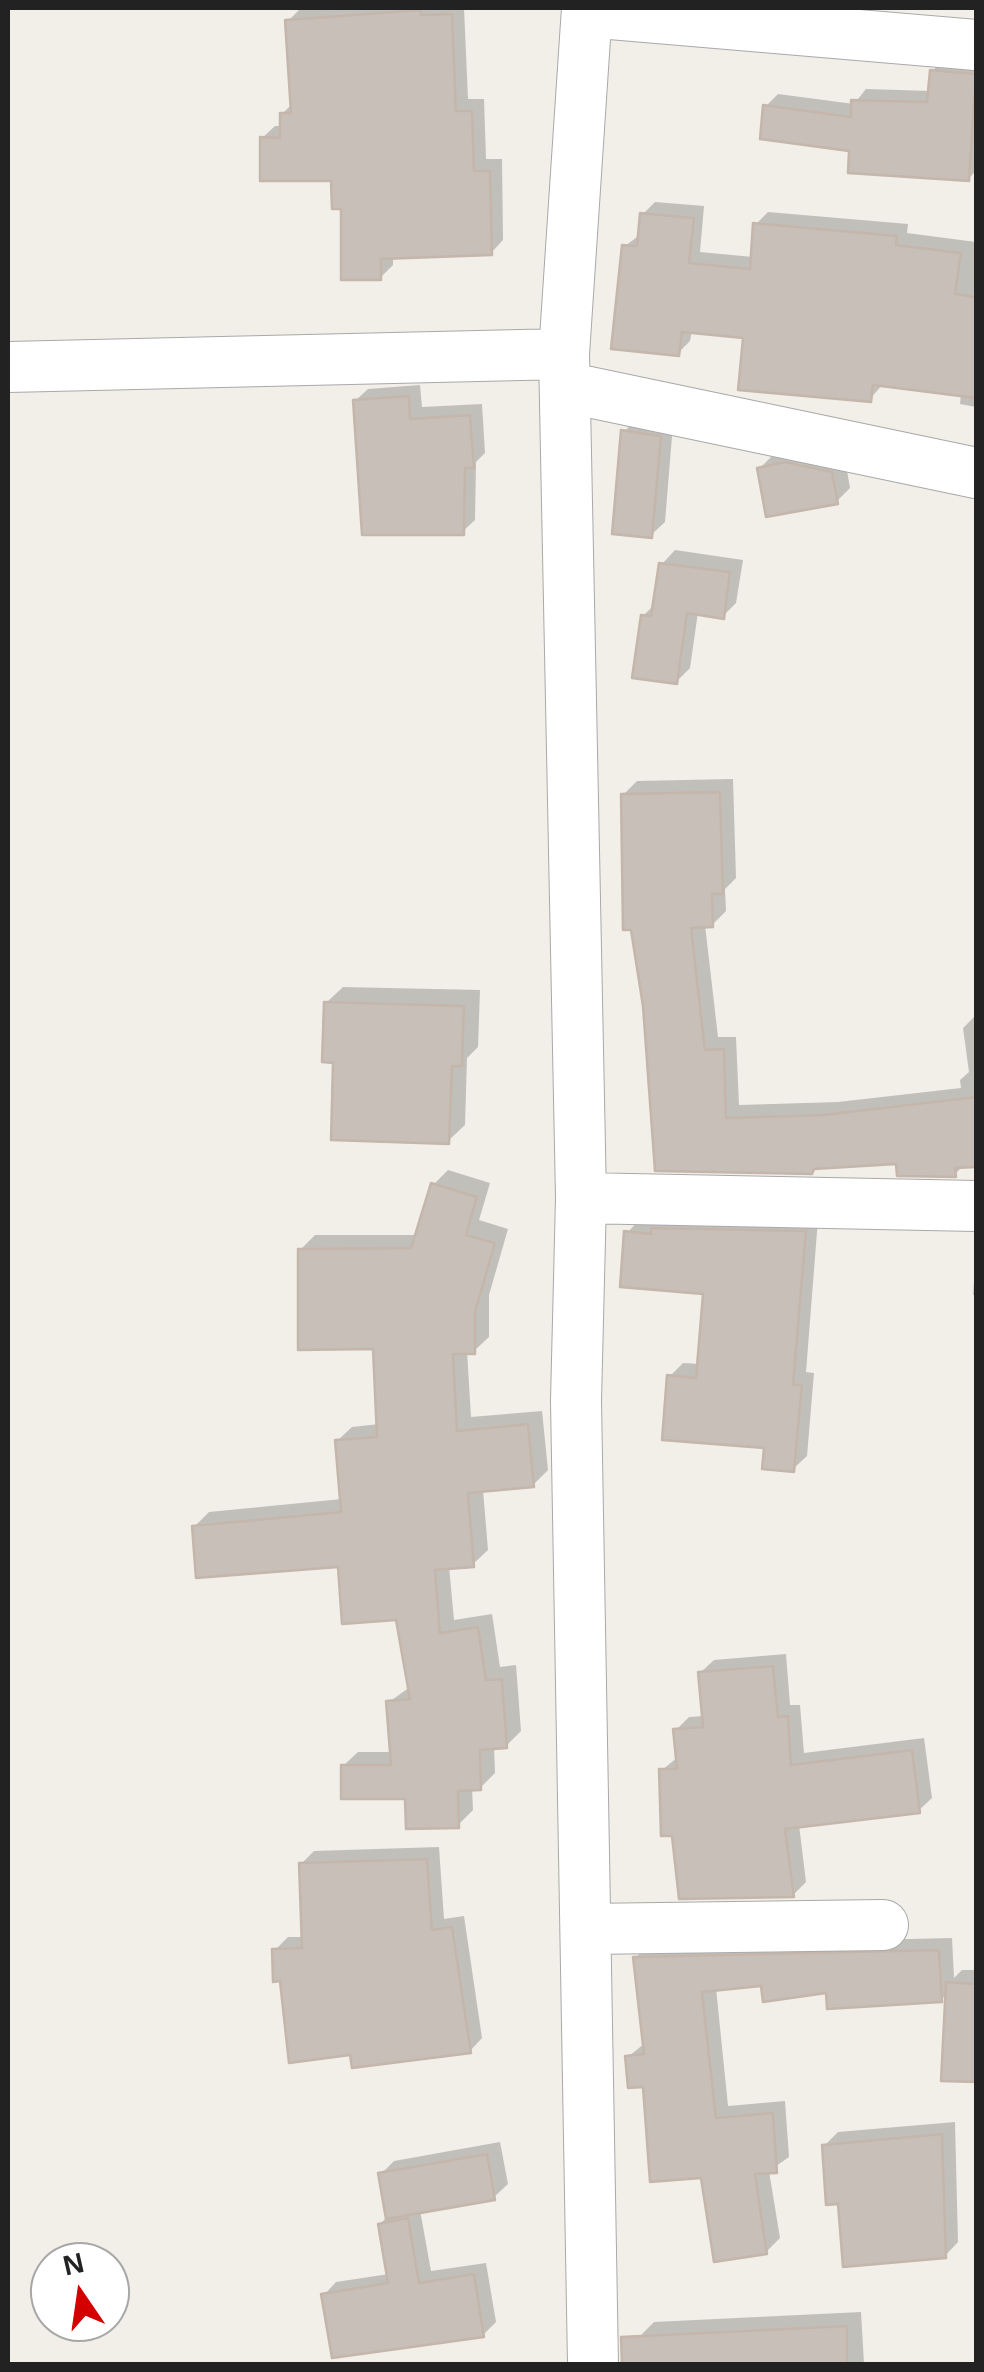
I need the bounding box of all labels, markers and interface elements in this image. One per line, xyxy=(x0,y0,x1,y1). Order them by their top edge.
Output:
north arrow xyxy=(30,2242,130,2342)
text: N xyxy=(60,2247,87,2282)

